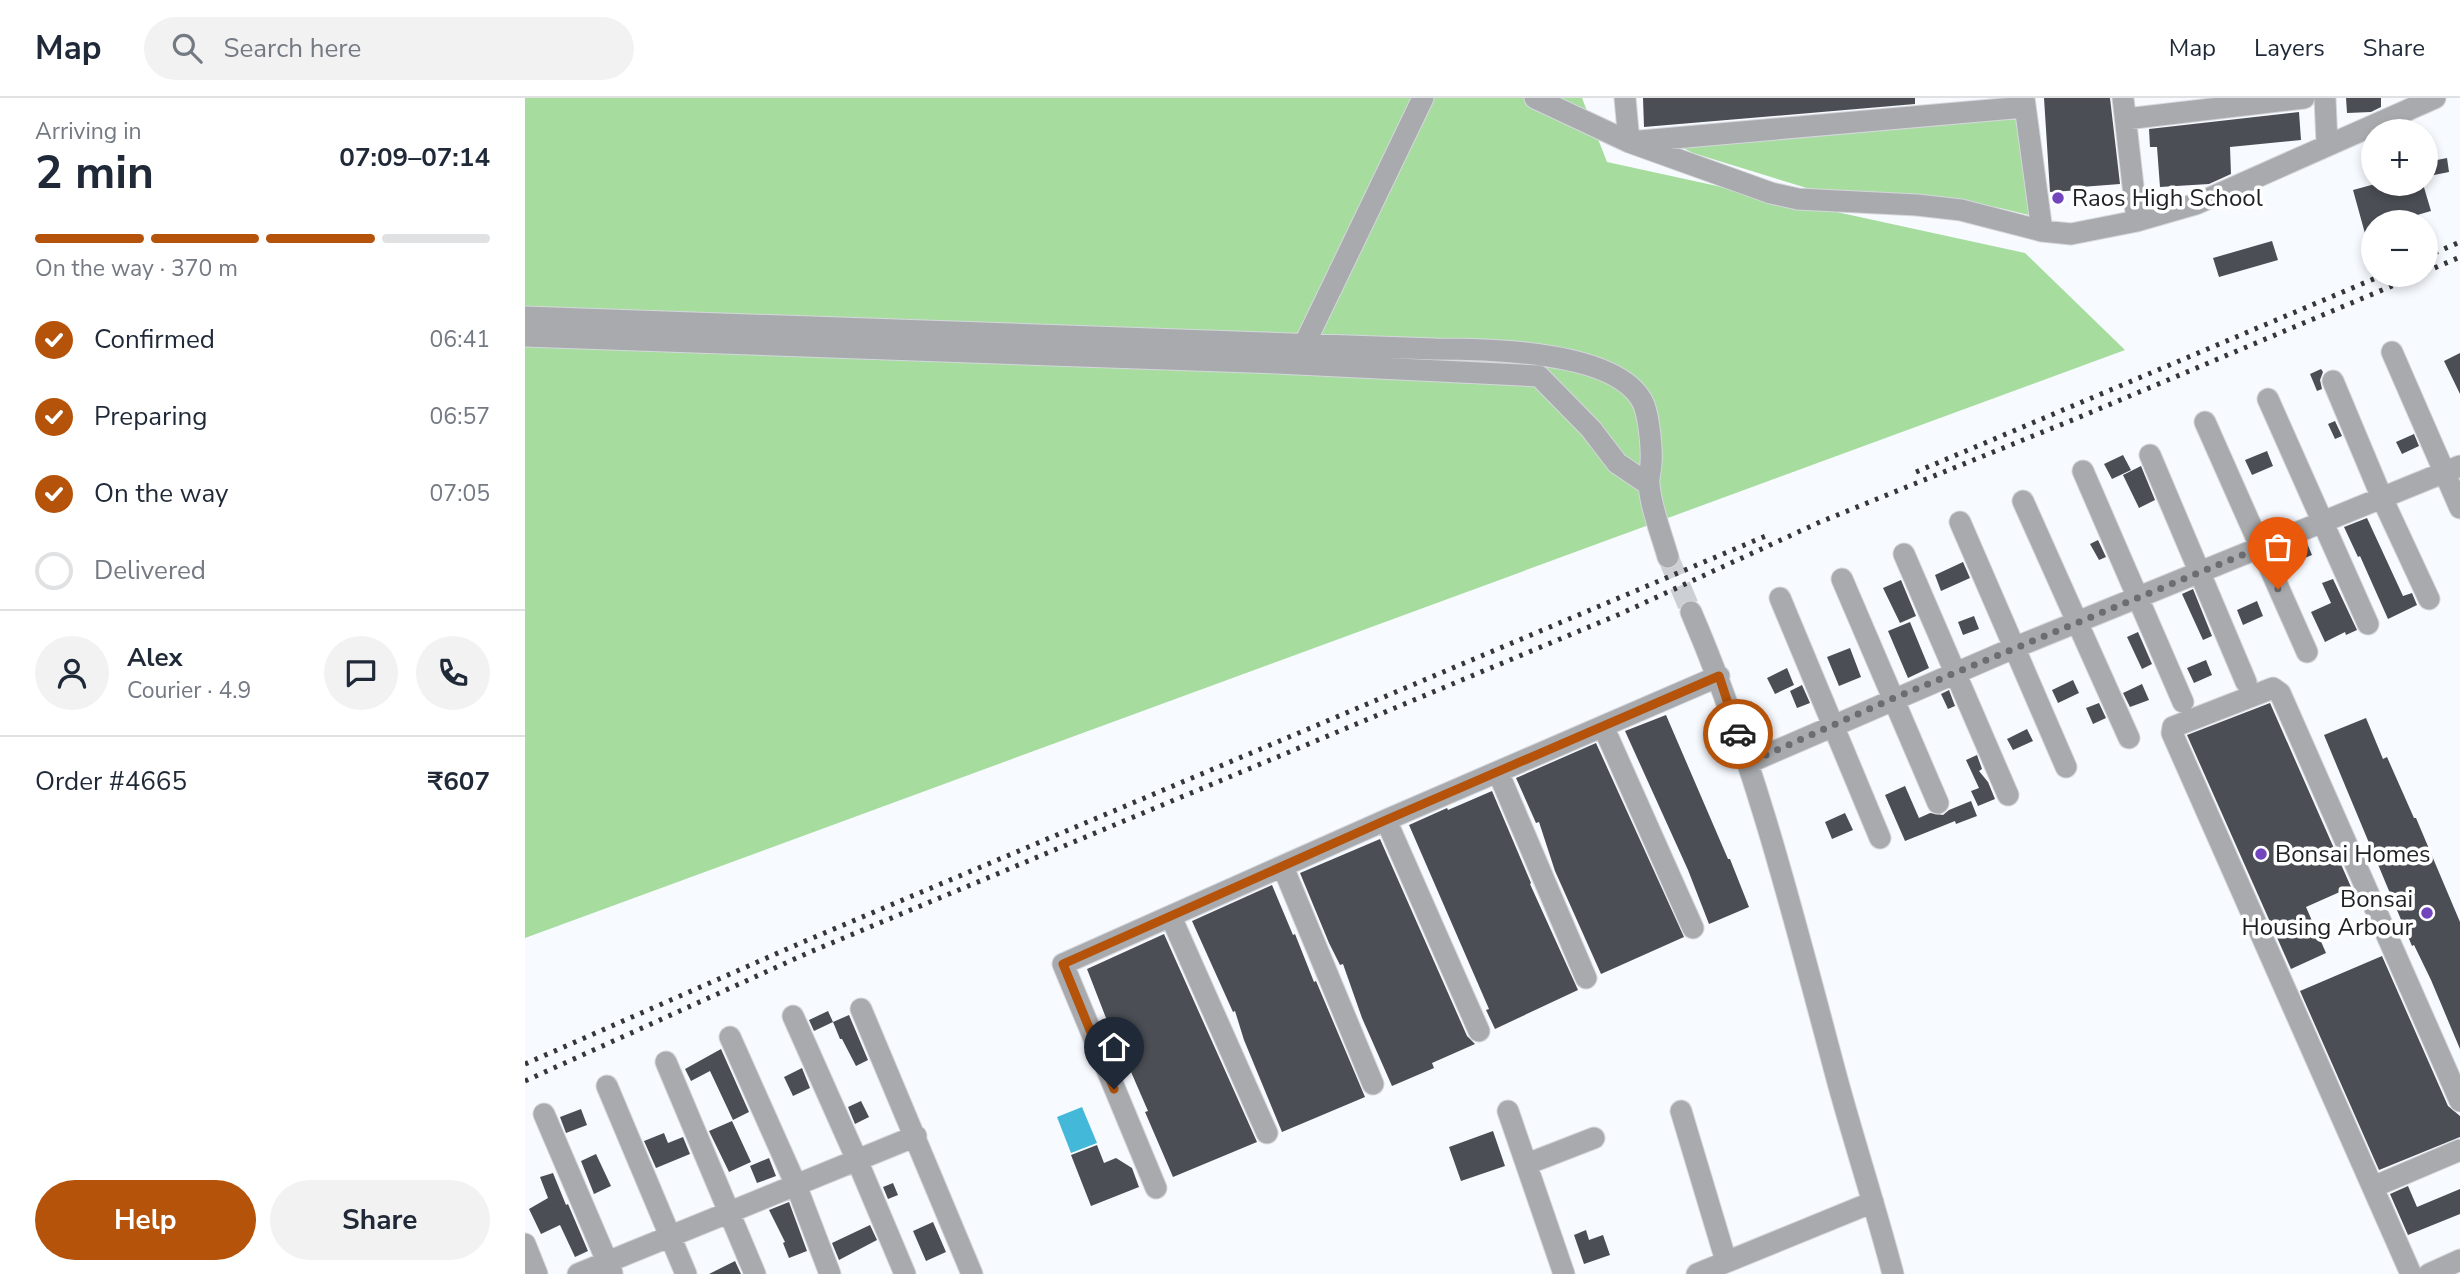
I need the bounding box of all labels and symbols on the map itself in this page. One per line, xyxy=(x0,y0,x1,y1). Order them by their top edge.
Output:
place label: Raos High School xyxy=(2072,182,2263,214)
marker: Raos High School xyxy=(2050,190,2066,206)
pin xyxy=(2248,517,2308,589)
courier xyxy=(1703,699,1773,769)
place label: Bonsai Homes xyxy=(2275,838,2431,870)
marker: Bonsai Homes xyxy=(2253,846,2269,862)
place label: Bonsai Housing Arbour xyxy=(2241,883,2413,943)
marker: Bonsai Housing Arbour xyxy=(2419,905,2435,921)
pin xyxy=(1084,1017,1144,1089)

